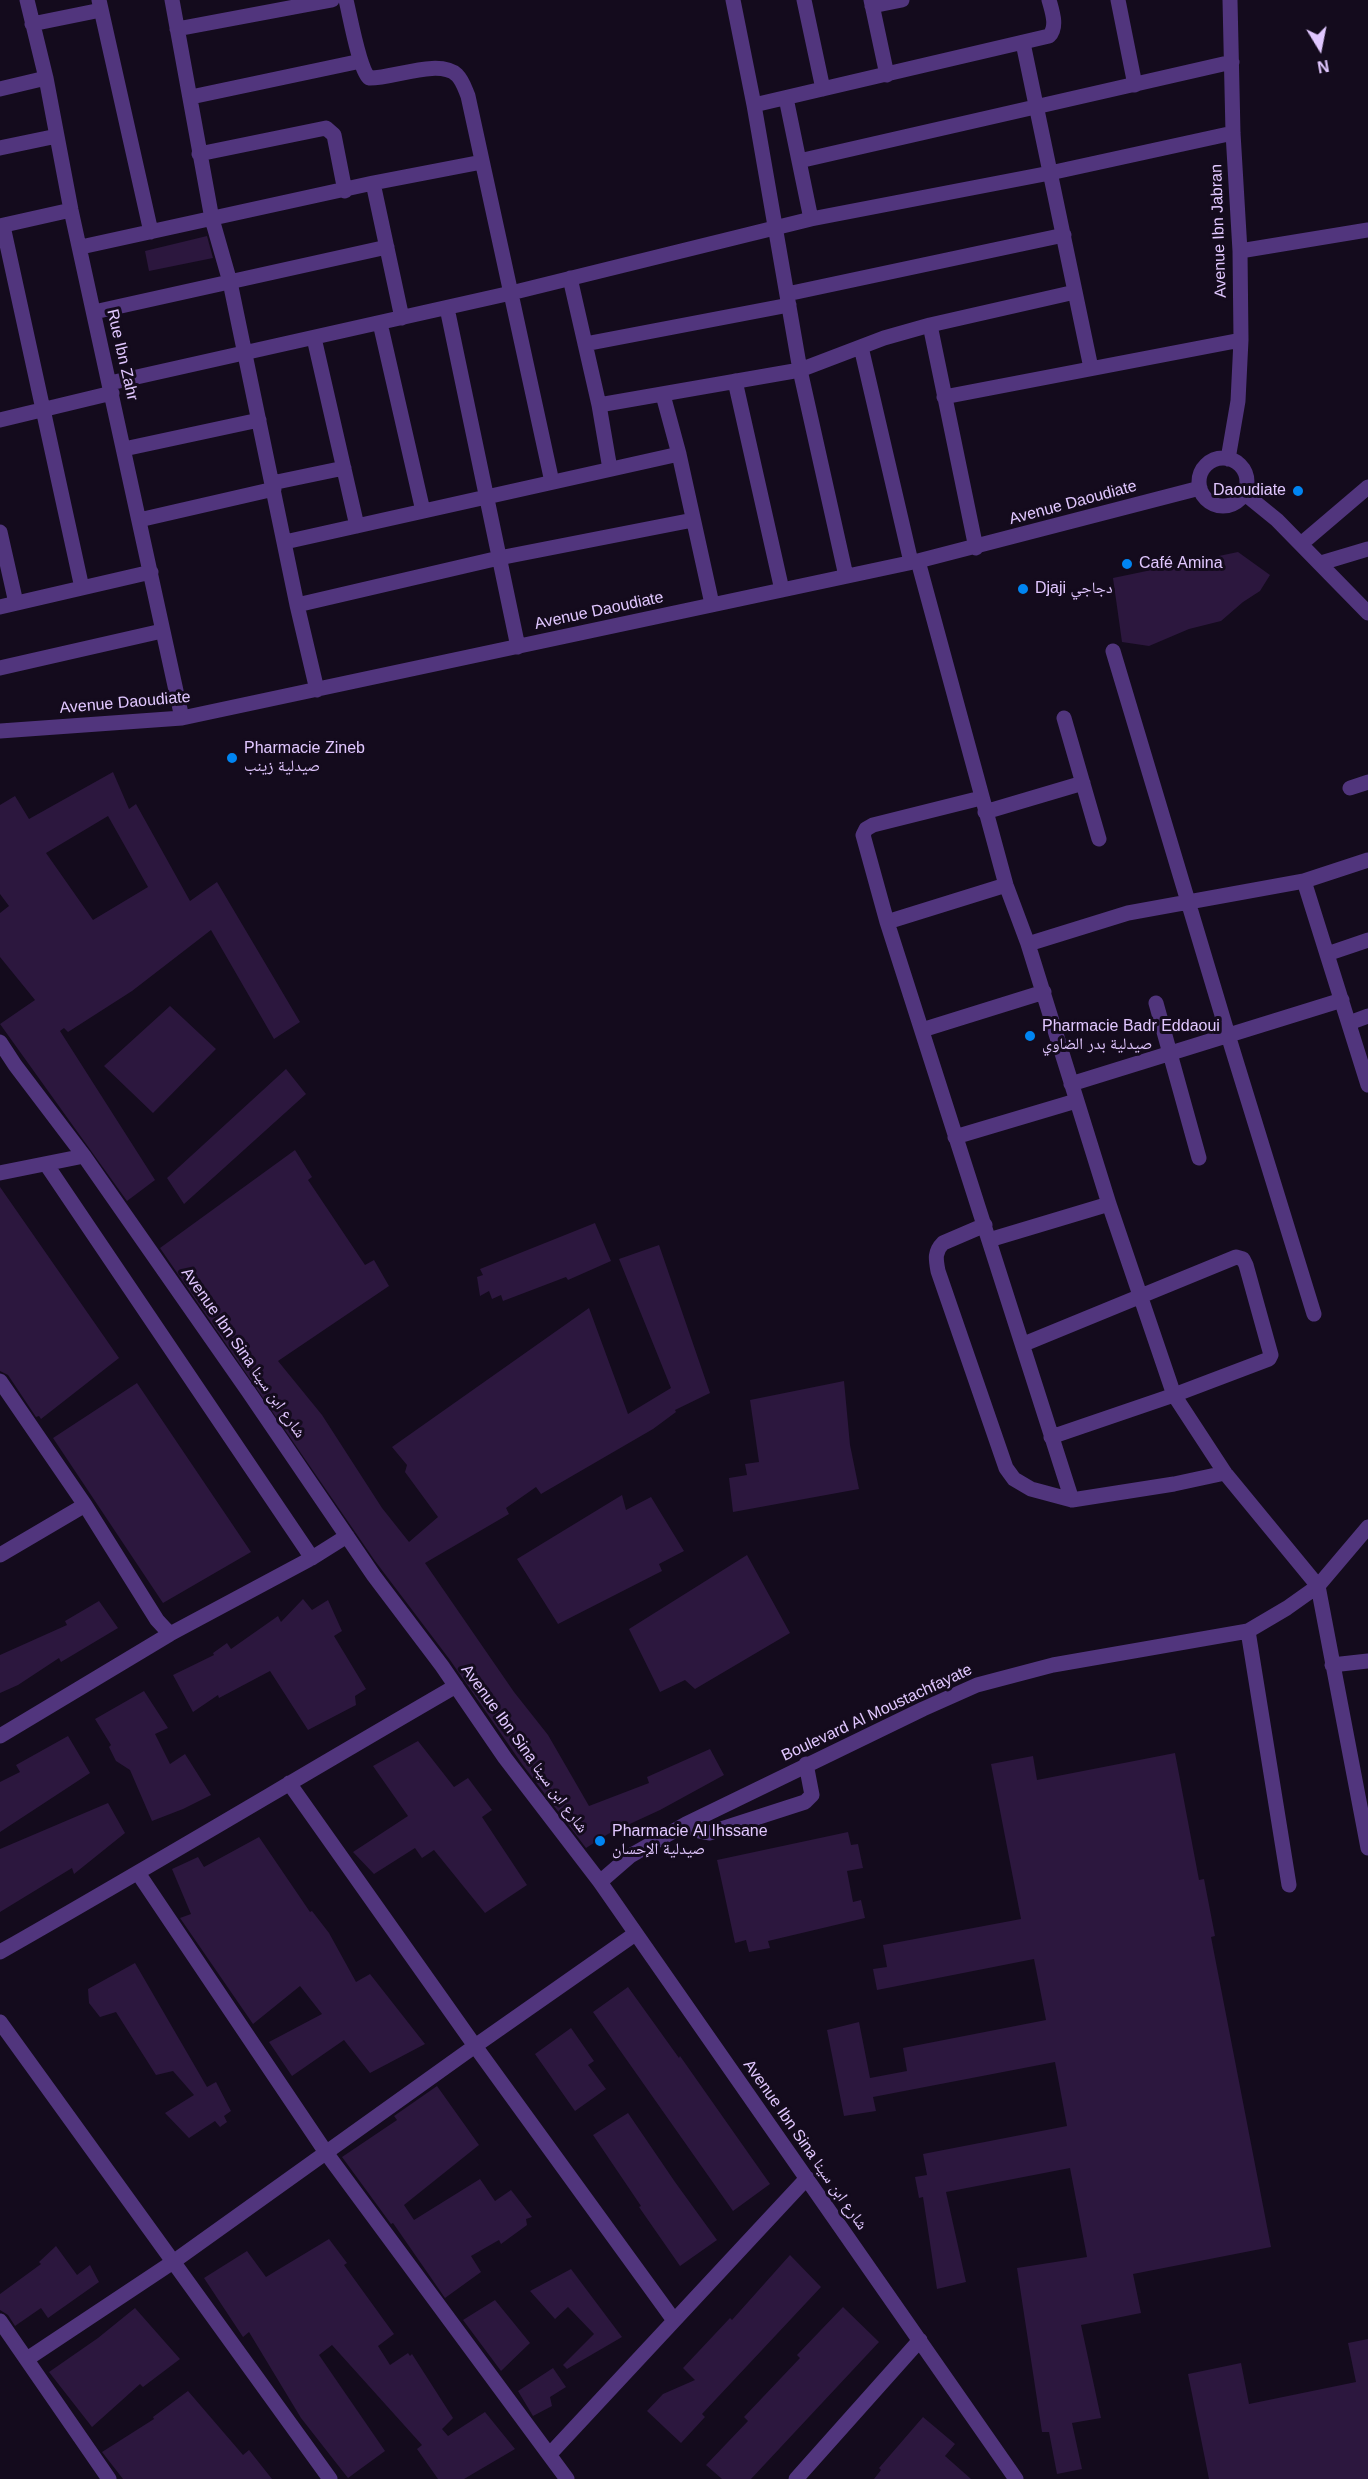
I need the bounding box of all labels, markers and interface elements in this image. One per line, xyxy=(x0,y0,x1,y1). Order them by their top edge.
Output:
north arrow xyxy=(1290,18,1350,78)
text: N xyxy=(1316,57,1330,76)
street label: Avenue Ibn Jabran xyxy=(1207,164,1231,298)
street label: Rue Ibn Zahr xyxy=(102,307,142,403)
street label: Avenue Daoudiate xyxy=(1007,477,1139,529)
place label: Daoudiate xyxy=(1213,481,1286,501)
marker: Daoudiate xyxy=(1291,484,1305,498)
place label: Café Amina xyxy=(1139,554,1223,574)
marker: Café Amina xyxy=(1120,557,1134,571)
place label: Djaji دجاجي xyxy=(1035,579,1113,599)
marker: Djaji دجاجي xyxy=(1016,582,1030,596)
street label: Avenue Daoudiate xyxy=(533,588,665,634)
street label: Avenue Daoudiate xyxy=(59,688,191,718)
place label: Pharmacie Zineb صيدلية زينب xyxy=(244,739,365,777)
marker: Pharmacie Zineb صيدلية زينب xyxy=(225,751,239,765)
place label: Pharmacie Badr Eddaoui صيدلية بدر الضاوي xyxy=(1042,1017,1220,1055)
marker: Pharmacie Badr Eddaoui صيدلية بدر الضاوي xyxy=(1023,1029,1037,1043)
street label: Avenue Ibn Sina شارع ابن سينا xyxy=(177,1264,309,1442)
street label: Boulevard Al Moustachfayate xyxy=(779,1660,975,1766)
street label: Avenue Ibn Sina شارع ابن سينا xyxy=(456,1661,592,1837)
place label: Pharmacie Al Ihssane صيدلية الإحسان xyxy=(612,1822,768,1860)
marker: Pharmacie Al Ihssane صيدلية الإحسان xyxy=(593,1834,607,1848)
street label: Avenue Ibn Sina شارع ابن سينا xyxy=(739,2056,871,2234)

